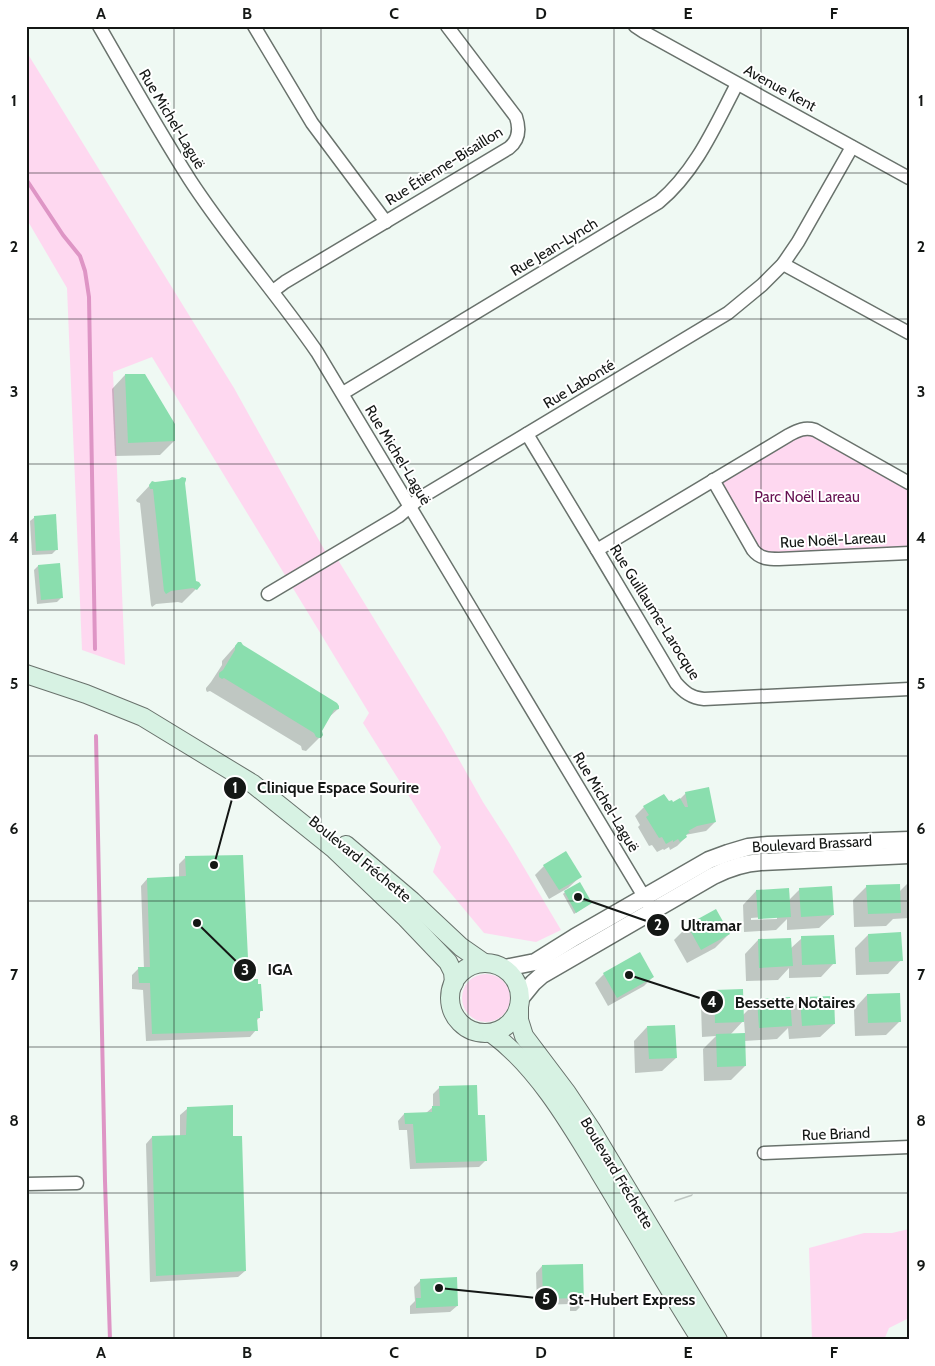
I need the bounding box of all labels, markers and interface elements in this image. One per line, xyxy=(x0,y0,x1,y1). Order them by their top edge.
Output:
text: A xyxy=(96,4,106,23)
text: B xyxy=(242,4,252,23)
text: C xyxy=(389,4,399,23)
text: D xyxy=(535,4,547,23)
text: E xyxy=(683,4,693,23)
text: F xyxy=(830,4,839,23)
street label: Avenue Kent xyxy=(741,61,819,115)
street label: Rue Michel-Laguë xyxy=(135,66,209,172)
text: 1 xyxy=(11,91,17,110)
text: 1 xyxy=(918,91,924,110)
street label: Rue Étienne-Bisaillon xyxy=(382,122,506,209)
street label: Rue Jean-Lynch xyxy=(507,214,601,280)
text: 2 xyxy=(10,237,18,256)
text: 2 xyxy=(917,237,925,256)
street label: Rue Labonté xyxy=(540,356,618,412)
text: 3 xyxy=(10,382,18,401)
text: 3 xyxy=(917,382,925,401)
street label: Rue Michel-Laguë xyxy=(361,402,435,508)
park label: Parc Noël Lareau xyxy=(754,488,860,506)
text: 4 xyxy=(9,528,19,547)
street label: Rue Noël-Lareau xyxy=(780,528,886,552)
text: 4 xyxy=(916,528,926,547)
street label: Rue Guillaume-Larocque xyxy=(606,541,704,683)
text: 5 xyxy=(10,674,18,693)
text: 5 xyxy=(917,674,925,693)
street label: Rue Michel-Laguë xyxy=(569,749,643,855)
callout: Clinique Espace Sourire xyxy=(222,772,429,803)
text: Clinique Espace Sourire xyxy=(257,778,419,797)
text: 1 xyxy=(232,779,238,797)
street label: Boulevard Fréchette xyxy=(305,812,415,906)
text: 6 xyxy=(10,819,19,838)
text: 6 xyxy=(917,819,926,838)
street label: Boulevard Brassard xyxy=(752,832,872,856)
callout: Ultramar xyxy=(645,910,752,941)
text: 2 xyxy=(654,916,662,934)
text: Ultramar xyxy=(680,916,742,935)
callout: IGA xyxy=(233,954,303,985)
text: IGA xyxy=(267,960,293,979)
text: 3 xyxy=(241,961,249,979)
text: 7 xyxy=(10,965,19,984)
text: 7 xyxy=(917,965,926,984)
callout: Bessette Notaires xyxy=(699,986,865,1017)
text: 4 xyxy=(707,993,717,1011)
text: Bessette Notaires xyxy=(735,993,855,1012)
text: 8 xyxy=(9,1111,19,1130)
text: 8 xyxy=(916,1111,926,1130)
street label: Boulevard Fréchette xyxy=(577,1114,657,1232)
street label: Rue Briand xyxy=(801,1124,871,1144)
text: 9 xyxy=(10,1256,19,1275)
text: 9 xyxy=(917,1256,926,1275)
callout: St-Hubert Express xyxy=(534,1284,705,1315)
text: 5 xyxy=(542,1290,550,1308)
text: St-Hubert Express xyxy=(569,1290,695,1309)
text: A xyxy=(96,1343,106,1362)
text: B xyxy=(242,1343,252,1362)
text: C xyxy=(389,1343,399,1362)
text: D xyxy=(535,1343,547,1362)
text: E xyxy=(683,1343,693,1362)
text: F xyxy=(830,1343,839,1362)

